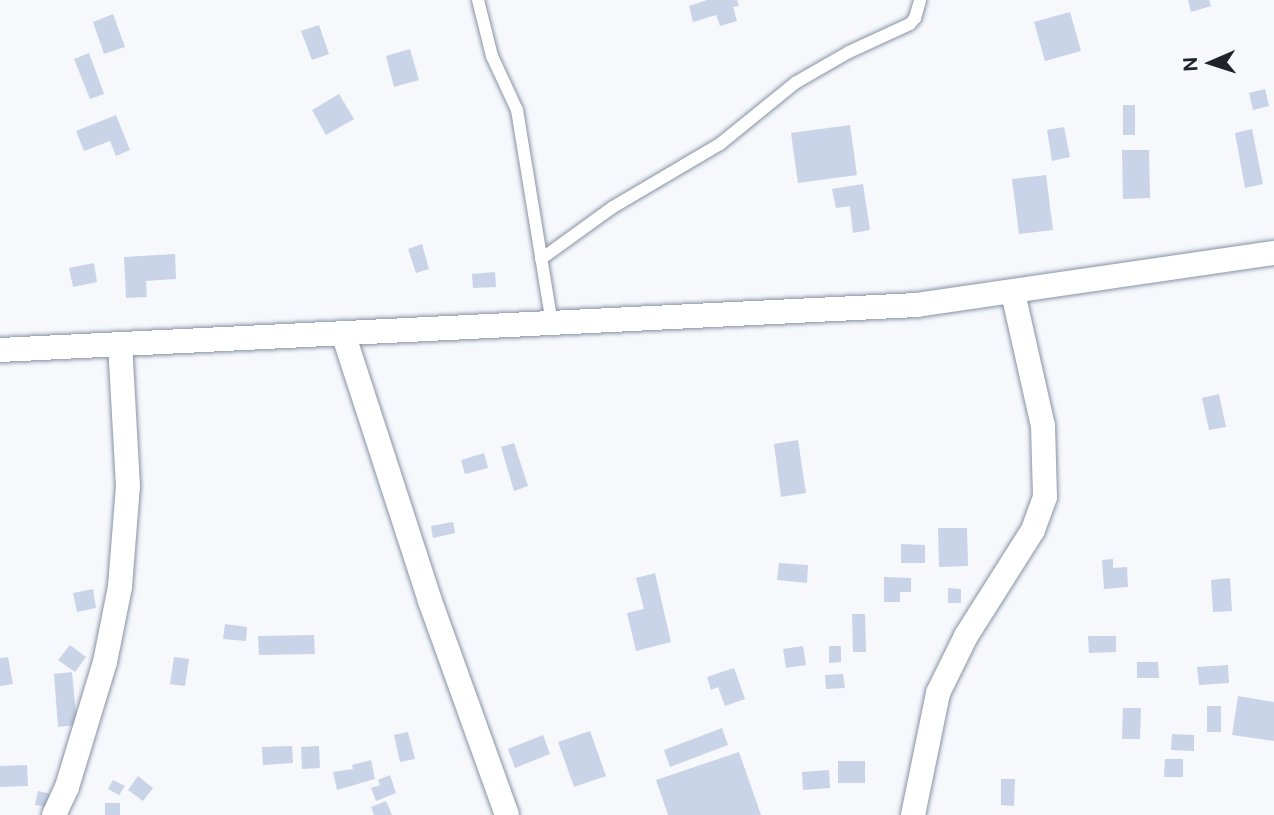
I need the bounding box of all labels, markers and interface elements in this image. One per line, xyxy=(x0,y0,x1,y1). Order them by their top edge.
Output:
north arrow xyxy=(1176,28,1246,98)
text: N xyxy=(1179,56,1201,72)

